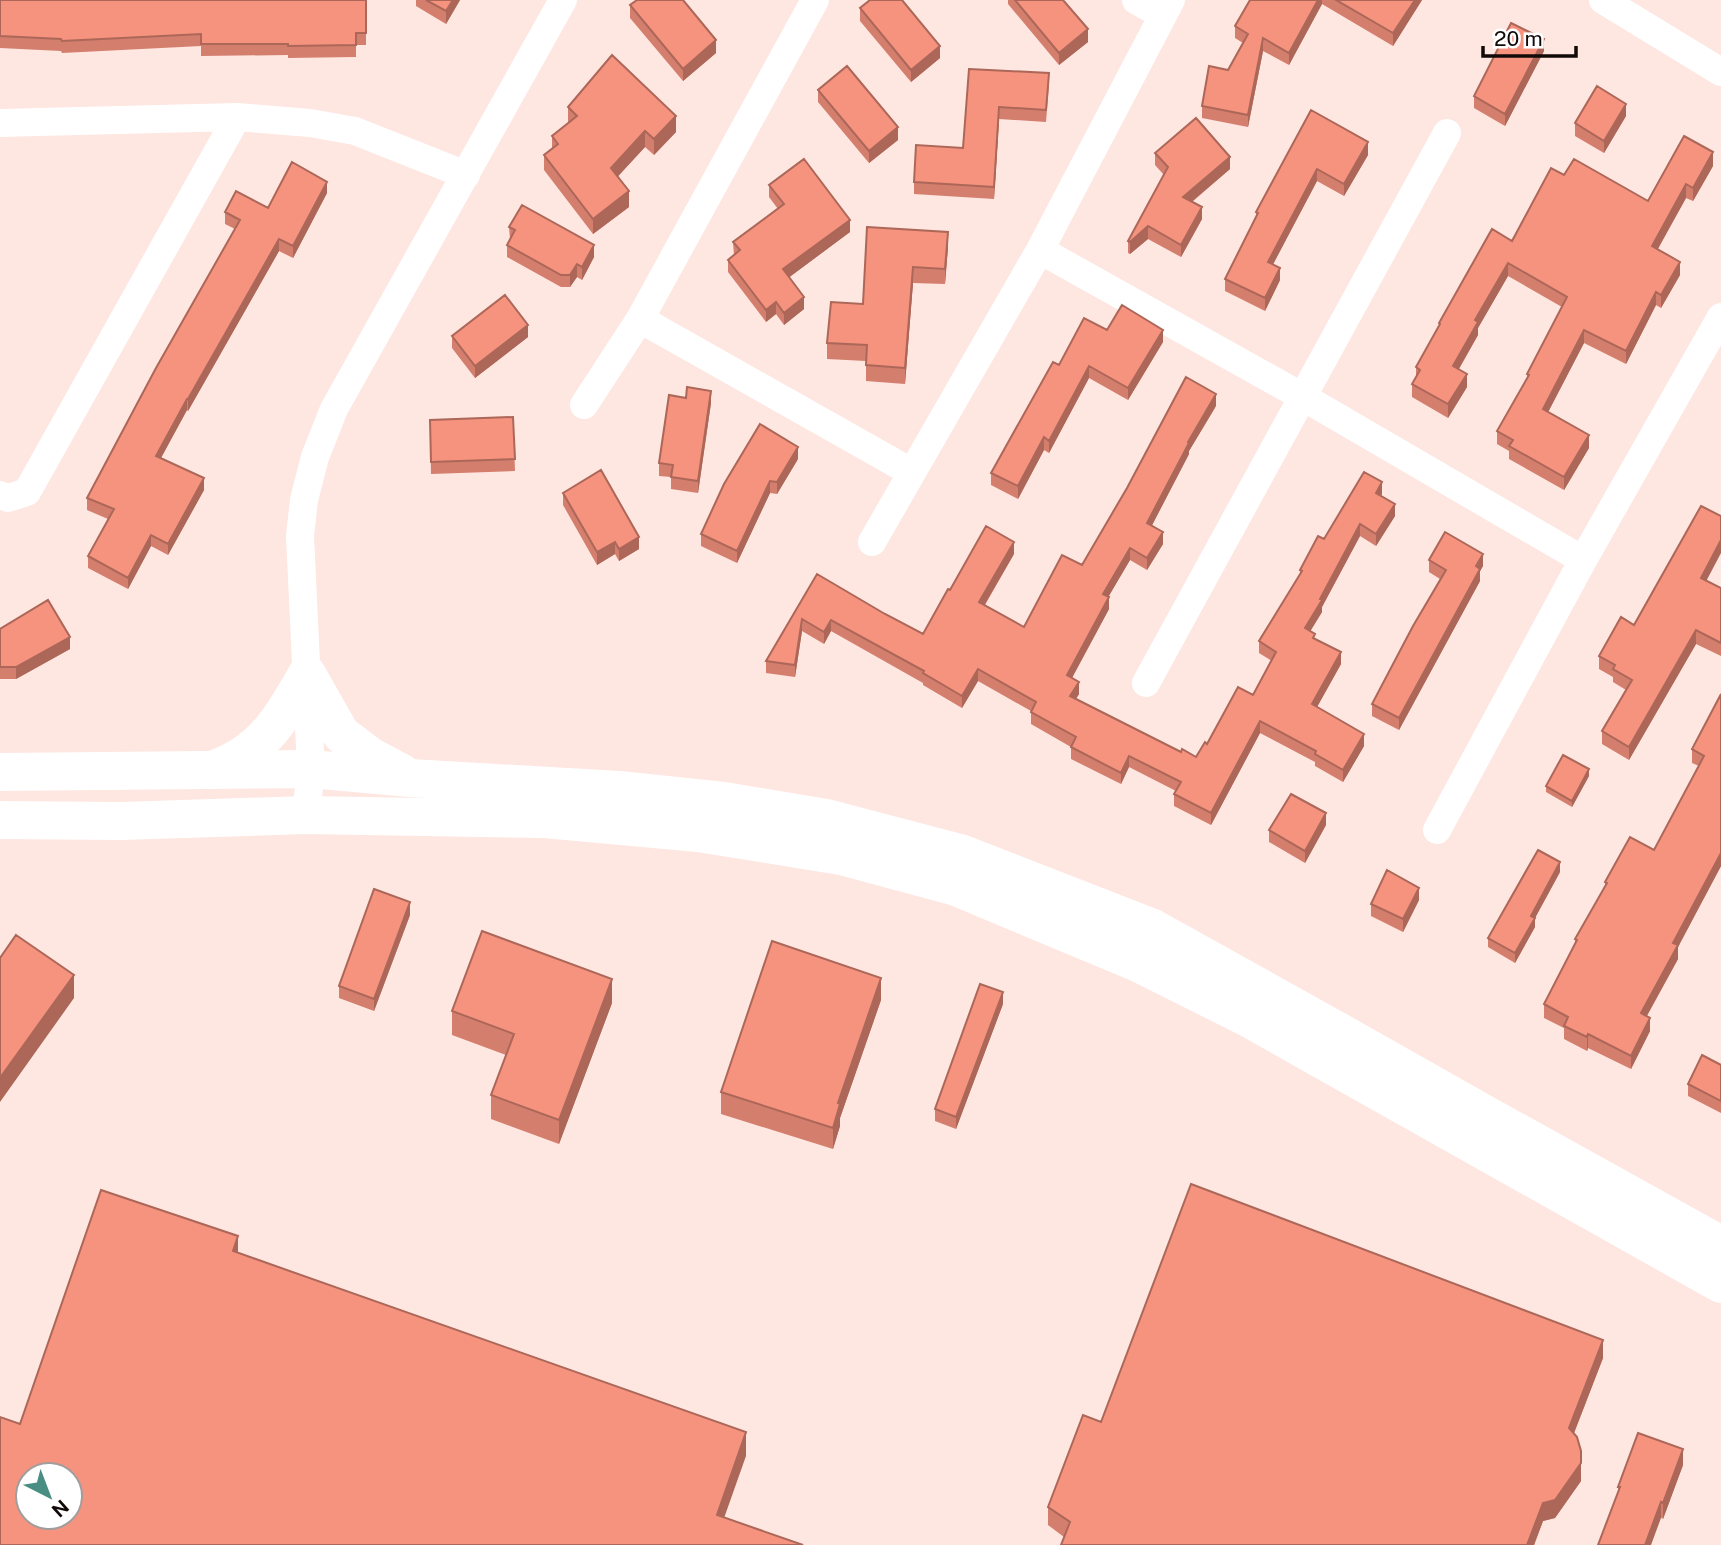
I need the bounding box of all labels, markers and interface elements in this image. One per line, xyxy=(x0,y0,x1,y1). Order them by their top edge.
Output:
scale bar xyxy=(1483,14,1576,58)
text: 20 m xyxy=(1494,26,1543,51)
north arrow xyxy=(14,1461,84,1531)
text: N xyxy=(47,1495,73,1522)

